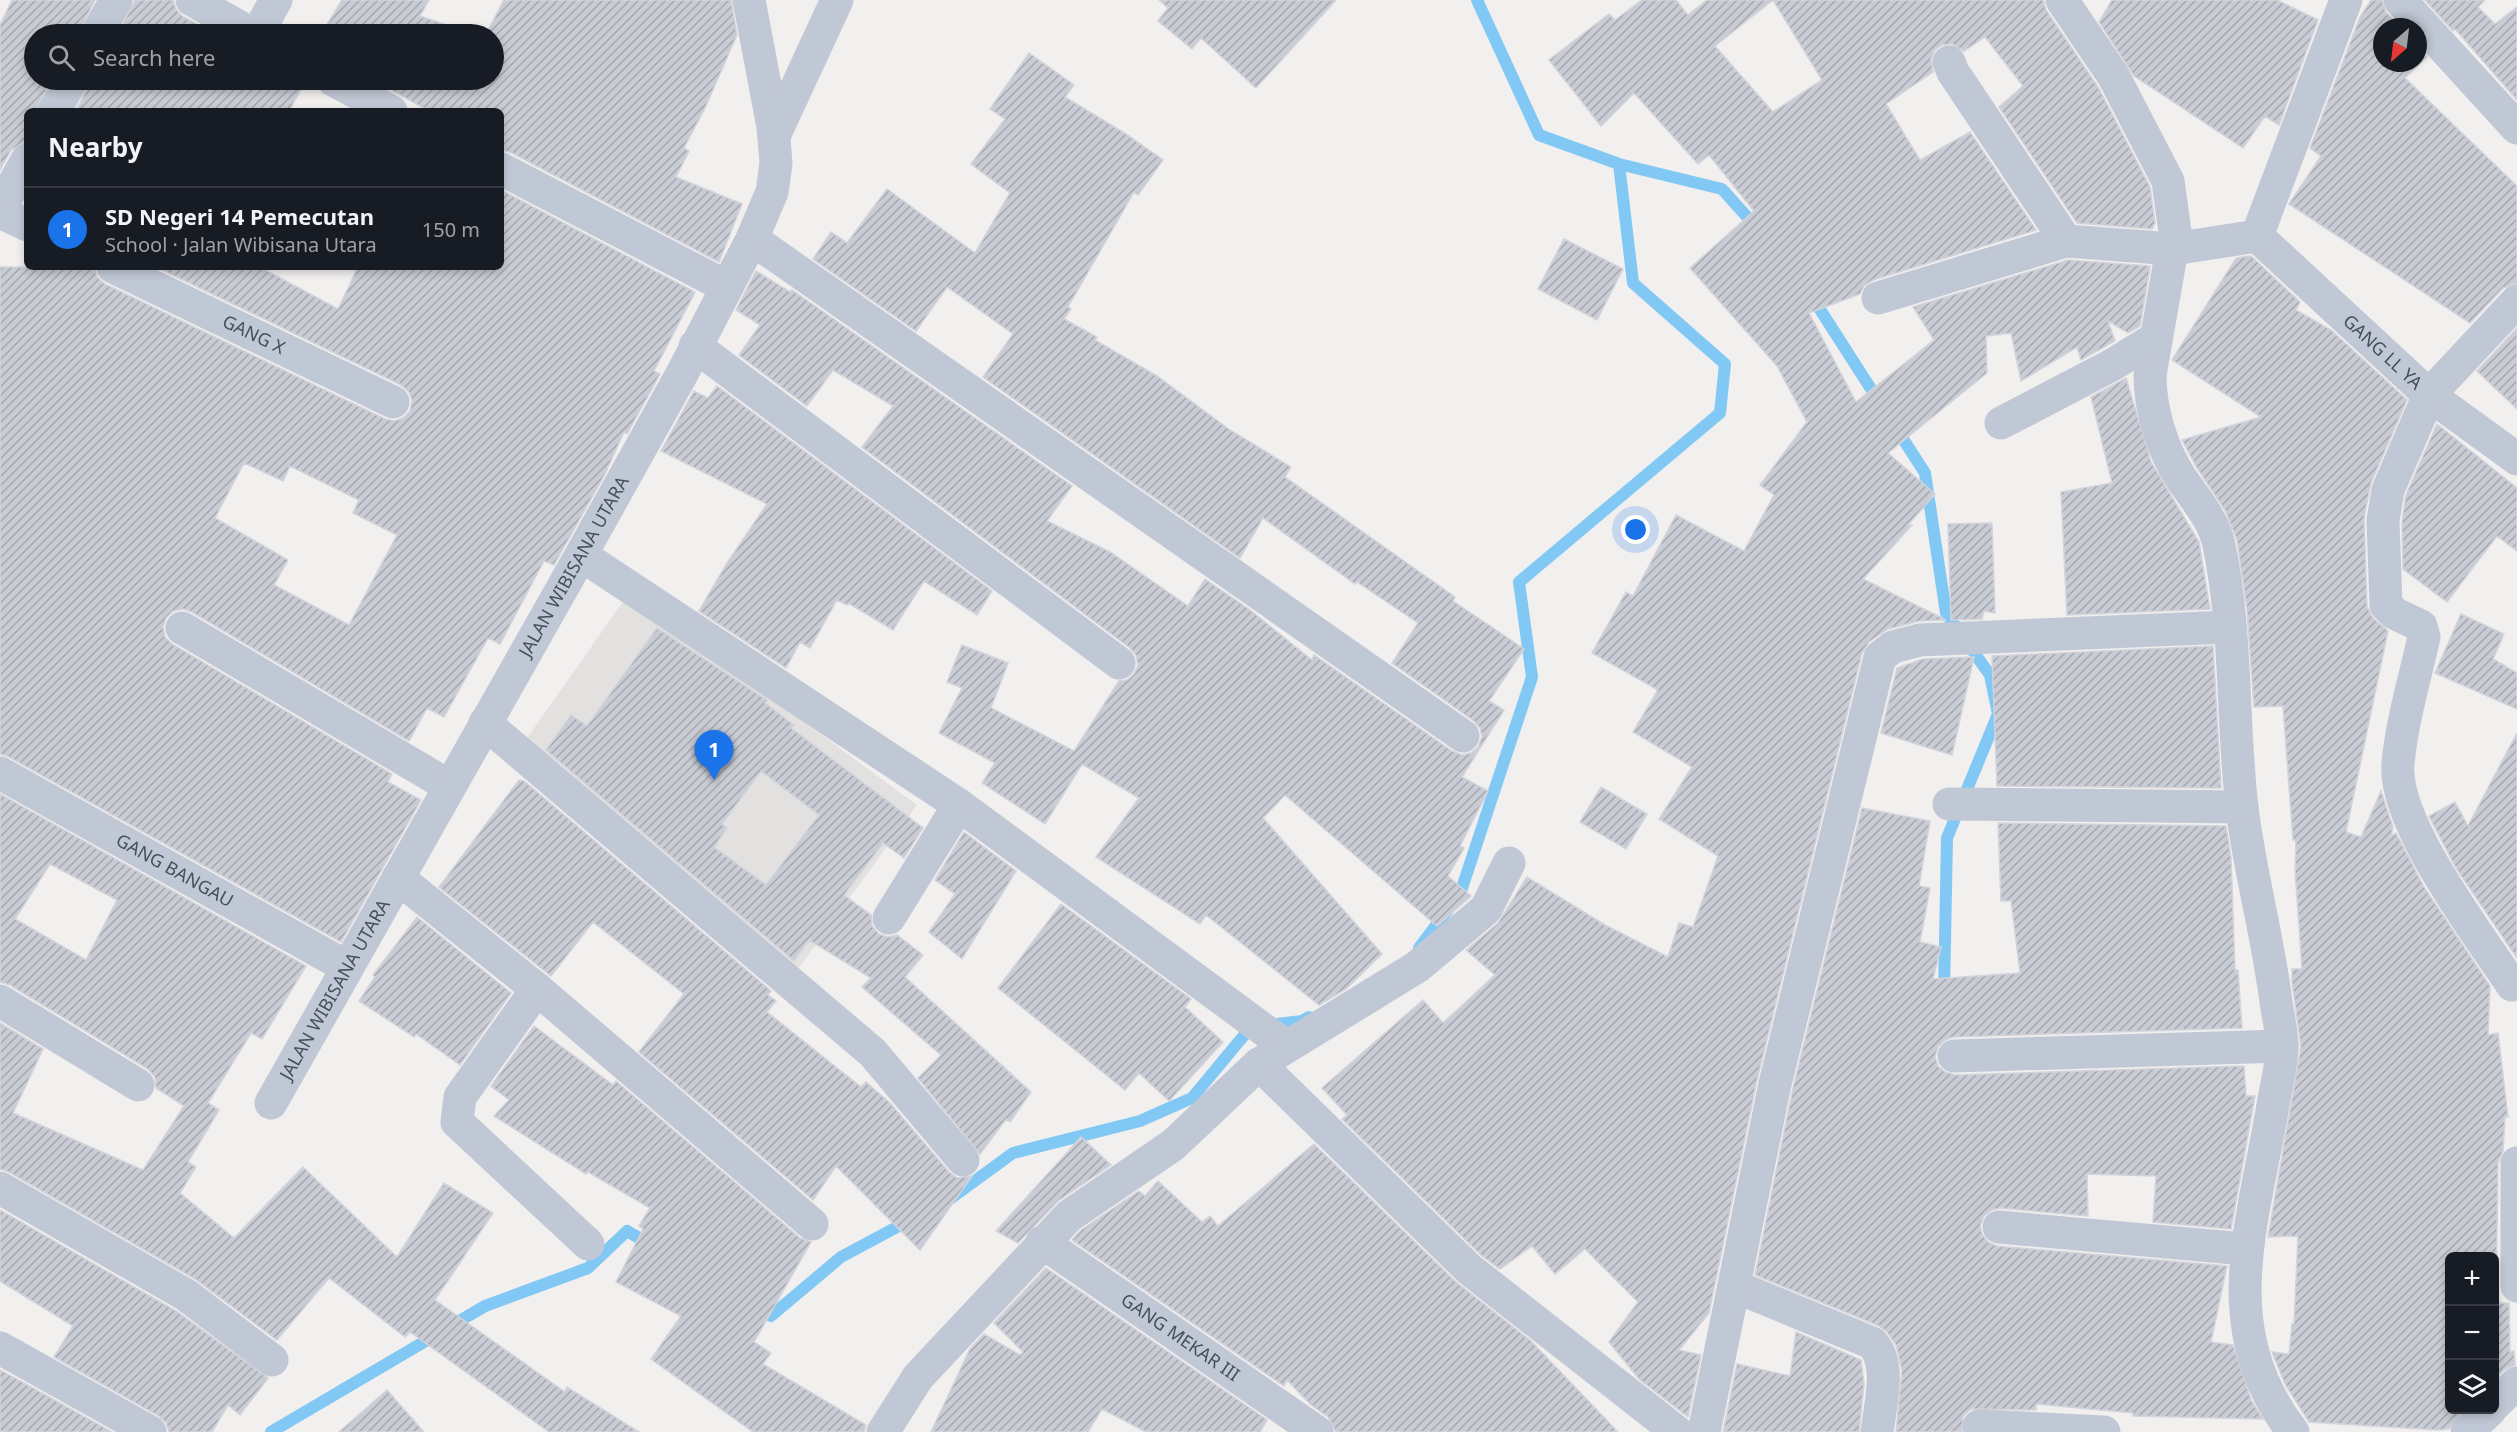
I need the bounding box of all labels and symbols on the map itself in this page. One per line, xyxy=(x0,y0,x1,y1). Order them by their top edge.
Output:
north arrow xyxy=(2373,18,2427,72)
street label: GANG LL YA xyxy=(2338,308,2429,395)
street label: GANG X xyxy=(219,309,290,359)
street label: JALAN WIBISANA UTARA xyxy=(512,471,634,663)
your location xyxy=(1621,515,1650,544)
pin: 1 xyxy=(694,730,734,780)
street label: GANG BANGAU xyxy=(112,827,238,912)
street label: JALAN WIBISANA UTARA xyxy=(273,894,395,1086)
street label: GANG MEKAR III xyxy=(1117,1287,1245,1386)

